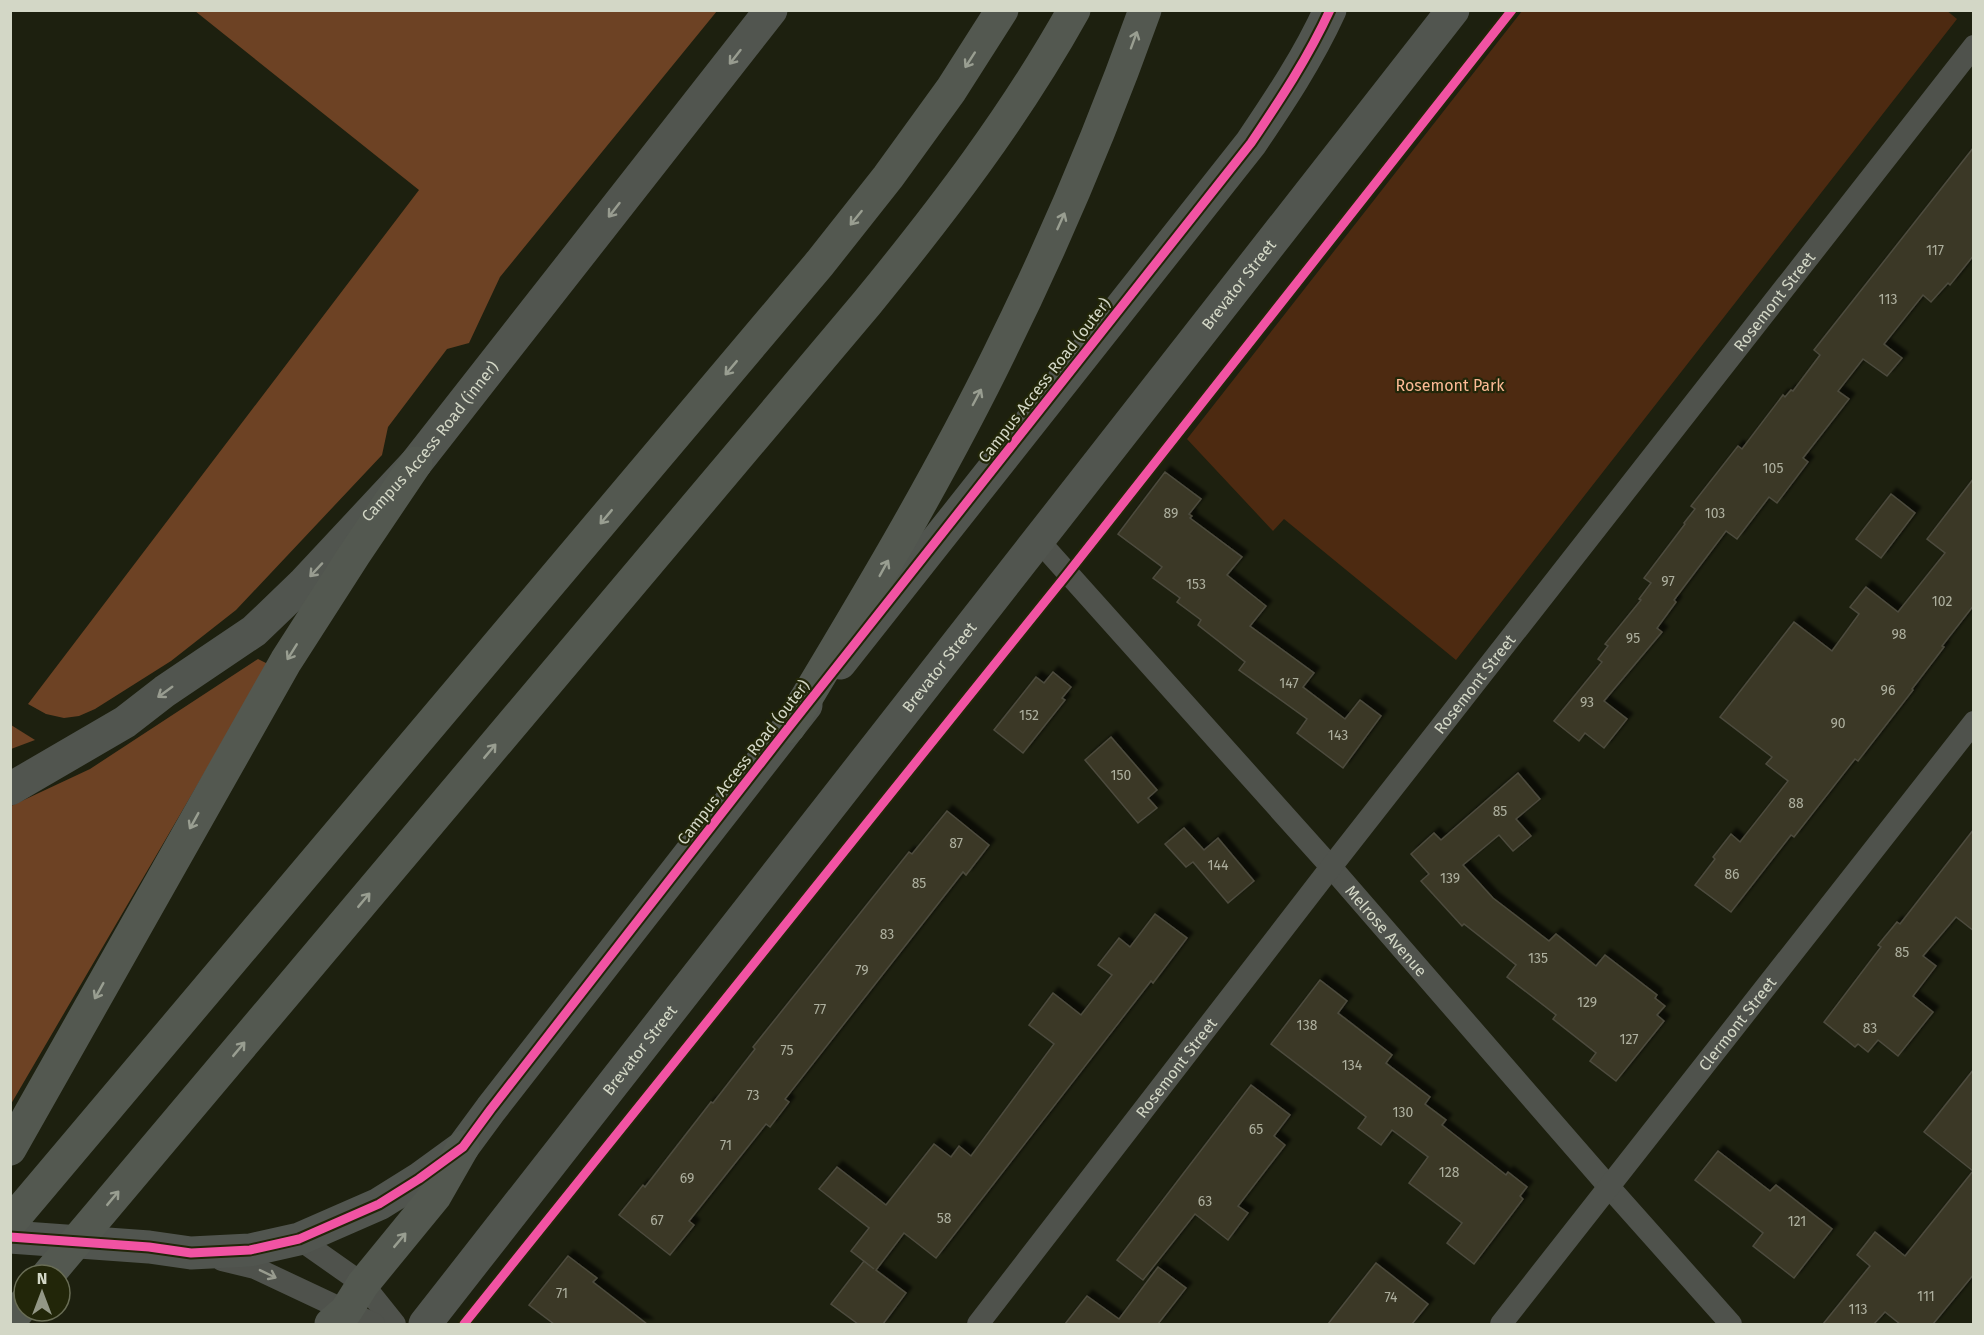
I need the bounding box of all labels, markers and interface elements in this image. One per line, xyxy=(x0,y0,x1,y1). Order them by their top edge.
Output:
one-way arrow xyxy=(1129,31,1140,50)
one-way arrow xyxy=(728,48,741,64)
one-way arrow xyxy=(964,51,976,68)
one-way arrow xyxy=(608,202,621,218)
one-way arrow xyxy=(849,210,863,225)
one-way arrow xyxy=(1056,212,1067,231)
street label: Brevator Street xyxy=(1198,236,1280,334)
house number: 117 xyxy=(1926,242,1944,259)
street label: Rosemont Street xyxy=(1730,248,1819,355)
house number: 113 xyxy=(1879,291,1897,308)
street label: Campus Access Road (outer) xyxy=(974,294,1115,466)
street label: Campus Access Road (inner) xyxy=(357,357,502,525)
one-way arrow xyxy=(725,360,738,376)
park label: Rosemont Park xyxy=(1396,376,1505,395)
one-way arrow xyxy=(971,389,983,406)
house number: 105 xyxy=(1763,460,1783,477)
house number: 89 xyxy=(1164,505,1178,522)
house number: 103 xyxy=(1705,505,1725,522)
one-way arrow xyxy=(599,509,613,524)
one-way arrow xyxy=(878,560,890,577)
one-way arrow xyxy=(308,562,323,577)
house number: 97 xyxy=(1661,573,1675,590)
house number: 153 xyxy=(1186,576,1206,593)
house number: 102 xyxy=(1932,593,1952,610)
street label: Brevator Street xyxy=(898,618,981,716)
house number: 98 xyxy=(1891,626,1907,643)
house number: 95 xyxy=(1626,630,1640,647)
street label: Rosemont Street xyxy=(1430,631,1520,738)
one-way arrow xyxy=(285,643,298,660)
house number: 147 xyxy=(1279,675,1299,692)
street label: Campus Access Road (outer) xyxy=(673,676,814,848)
house number: 96 xyxy=(1881,682,1895,699)
one-way arrow xyxy=(157,686,173,698)
house number: 93 xyxy=(1580,694,1594,711)
house number: 152 xyxy=(1019,707,1039,724)
house number: 90 xyxy=(1830,715,1846,732)
house number: 143 xyxy=(1328,727,1348,744)
one-way arrow xyxy=(483,744,497,759)
house number: 150 xyxy=(1111,767,1132,784)
house number: 88 xyxy=(1788,795,1804,812)
house number: 85 xyxy=(1493,803,1507,820)
one-way arrow xyxy=(188,812,200,829)
house number: 87 xyxy=(949,835,963,852)
house number: 144 xyxy=(1208,857,1229,874)
house number: 86 xyxy=(1724,866,1740,883)
house number: 139 xyxy=(1440,870,1460,887)
house number: 85 xyxy=(912,875,926,892)
street label: Melrose Avenue xyxy=(1341,882,1431,980)
one-way arrow xyxy=(358,892,371,908)
house number: 83 xyxy=(880,926,894,943)
house number: 85 xyxy=(1895,944,1909,961)
house number: 135 xyxy=(1528,950,1548,967)
house number: 79 xyxy=(855,962,869,979)
street label: Clermont Street xyxy=(1695,973,1780,1075)
one-way arrow xyxy=(93,982,105,999)
house number: 129 xyxy=(1577,994,1597,1011)
street label: Brevator Street xyxy=(599,1001,681,1099)
house number: 77 xyxy=(814,1001,826,1018)
street label: Rosemont Street xyxy=(1132,1014,1221,1122)
house number: 138 xyxy=(1297,1017,1318,1034)
house number: 83 xyxy=(1863,1020,1877,1037)
house number: 127 xyxy=(1619,1031,1639,1048)
one-way arrow xyxy=(232,1042,246,1057)
house number: 75 xyxy=(780,1042,794,1059)
house number: 134 xyxy=(1342,1057,1363,1074)
house number: 73 xyxy=(746,1087,760,1104)
house number: 130 xyxy=(1393,1104,1414,1121)
house number: 65 xyxy=(1249,1121,1263,1138)
house number: 71 xyxy=(720,1137,732,1154)
house number: 128 xyxy=(1439,1164,1460,1181)
house number: 69 xyxy=(680,1170,694,1187)
one-way arrow xyxy=(106,1191,120,1206)
house number: 63 xyxy=(1198,1193,1212,1210)
house number: 58 xyxy=(937,1210,952,1227)
house number: 67 xyxy=(650,1212,664,1229)
house number: 121 xyxy=(1788,1213,1806,1230)
one-way arrow xyxy=(394,1232,407,1248)
north arrow xyxy=(12,1263,72,1323)
one-way arrow xyxy=(258,1268,276,1280)
text: N xyxy=(37,1269,47,1288)
house number: 71 xyxy=(556,1285,568,1302)
house number: 111 xyxy=(1917,1288,1935,1305)
house number: 74 xyxy=(1384,1289,1398,1306)
house number: 113 xyxy=(1849,1301,1867,1318)

